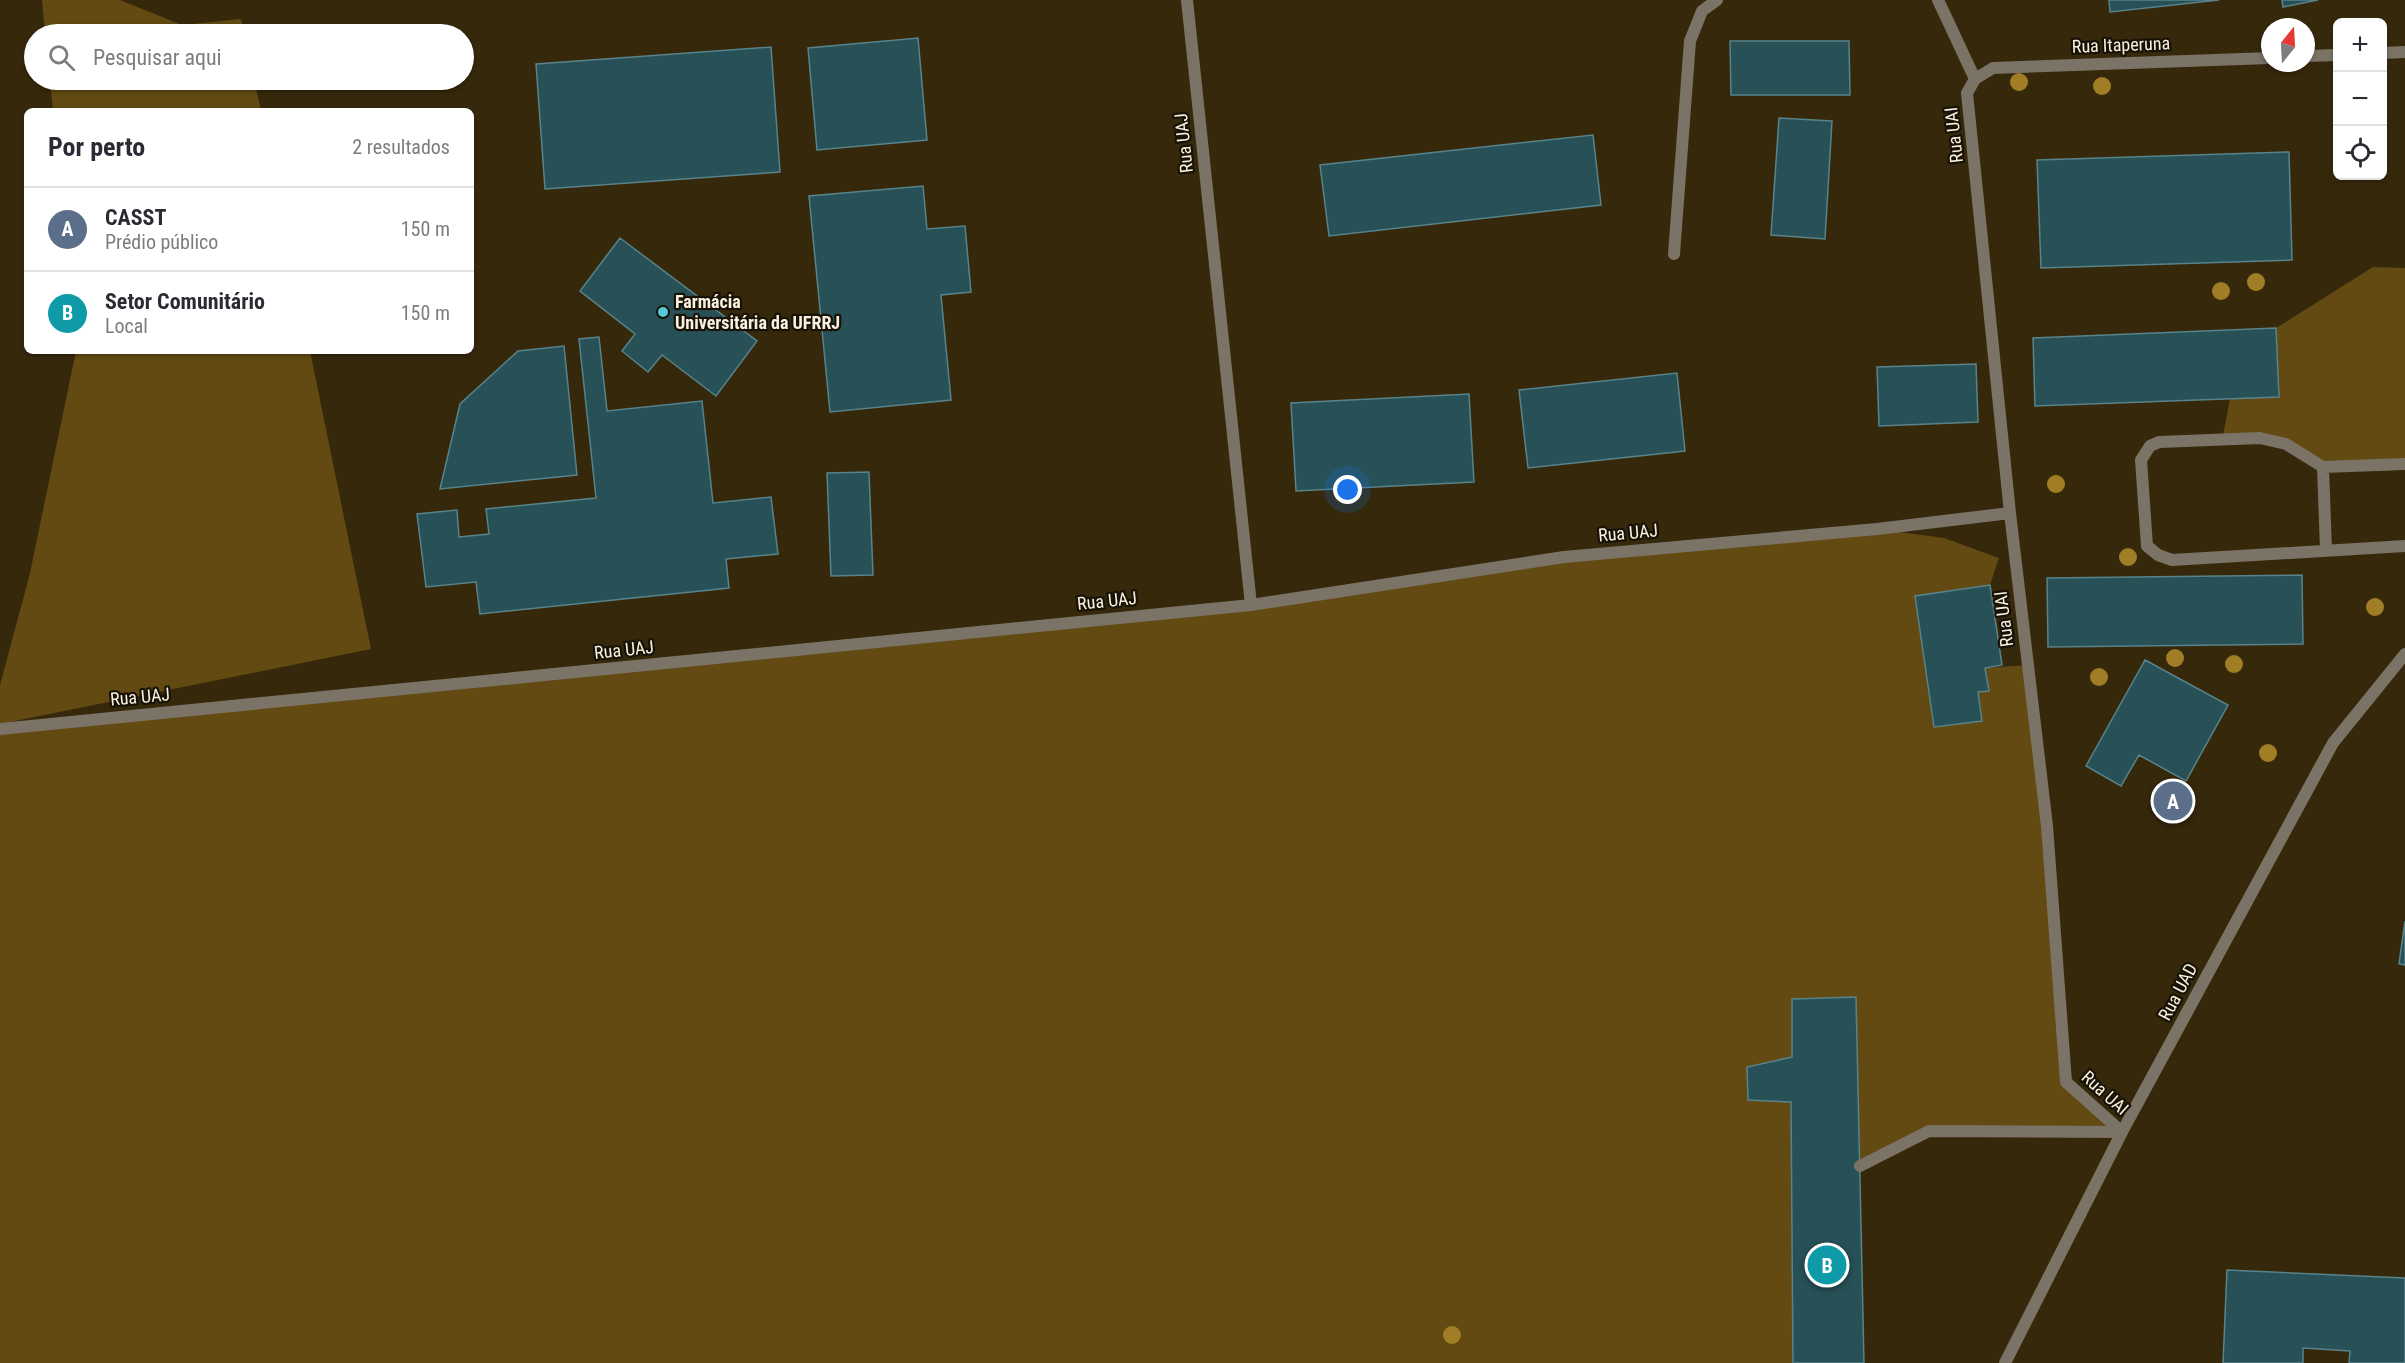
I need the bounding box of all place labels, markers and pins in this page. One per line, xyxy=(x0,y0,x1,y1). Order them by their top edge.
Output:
place label: Farmácia Universitária da UFRRJ xyxy=(675,291,840,333)
marker: Farmácia Universitária da UFRRJ xyxy=(656,305,670,319)
pin: A xyxy=(2154,778,2192,824)
pin: B xyxy=(1808,1242,1846,1288)

